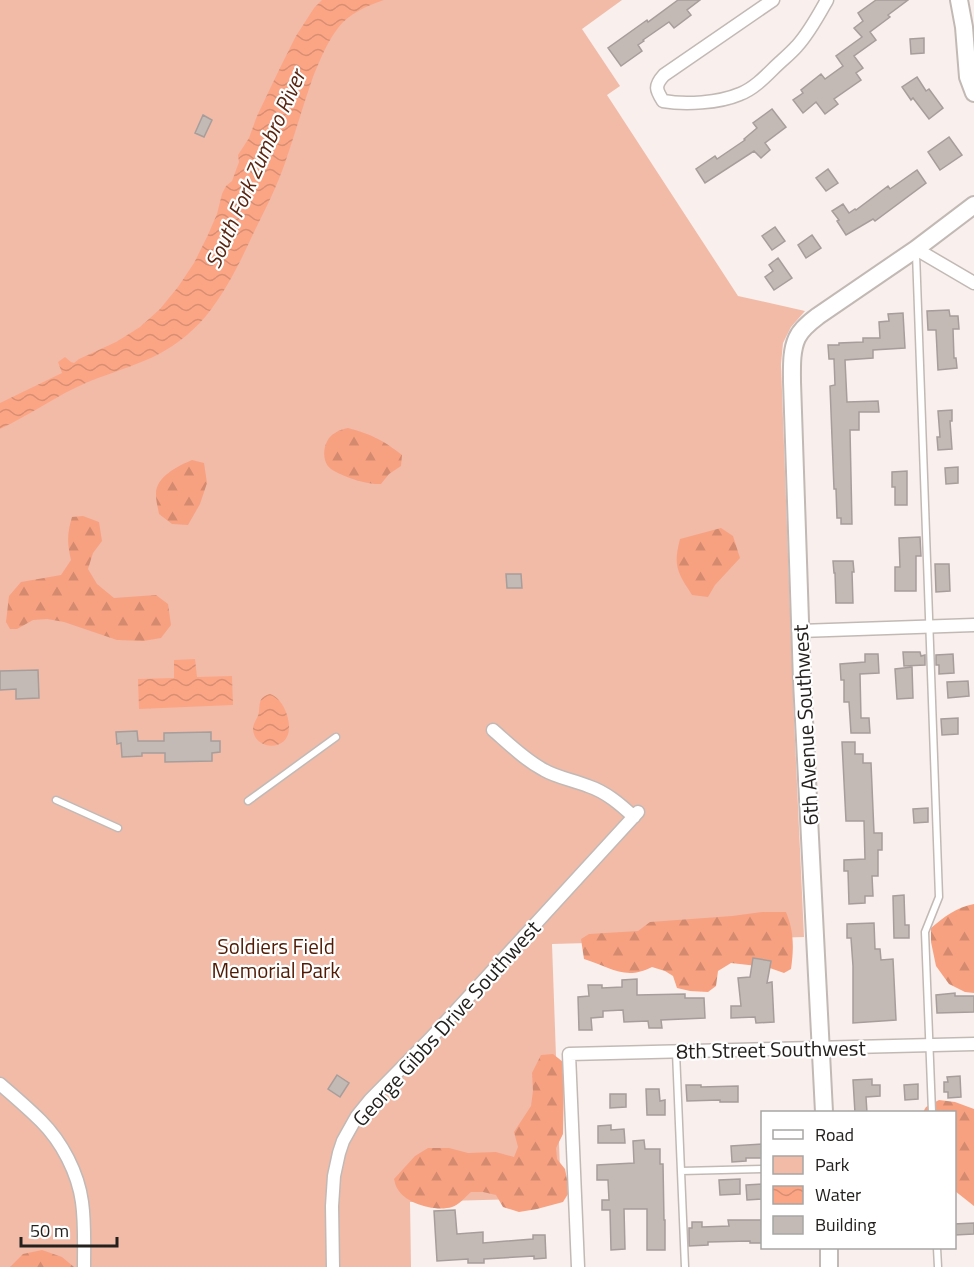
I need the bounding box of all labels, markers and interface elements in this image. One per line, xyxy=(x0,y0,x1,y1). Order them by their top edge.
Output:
water label: South Fork Zumbro River xyxy=(196,61,315,274)
street label: 6th Avenue Southwest xyxy=(784,623,826,826)
street label: George Gibbs Drive Southwest xyxy=(344,912,548,1133)
park label: Soldiers Field Memorial Park xyxy=(212,930,340,986)
street label: 8th Street Southwest xyxy=(676,1031,867,1067)
legend xyxy=(761,1111,956,1249)
text: Road xyxy=(815,1121,854,1148)
text: Park xyxy=(815,1151,850,1178)
text: Water xyxy=(815,1181,861,1208)
scale bar xyxy=(21,1210,117,1248)
text: Building xyxy=(815,1211,876,1238)
text: 50 m xyxy=(30,1217,69,1244)

